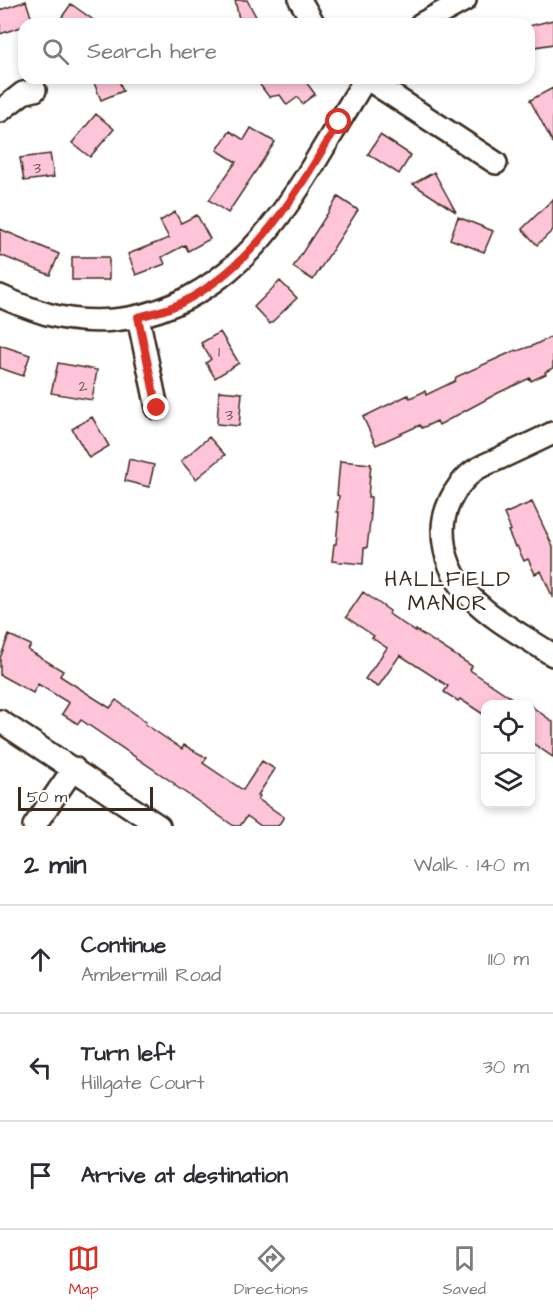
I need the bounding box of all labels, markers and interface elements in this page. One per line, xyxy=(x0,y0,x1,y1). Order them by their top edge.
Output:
search box xyxy=(18,18,535,84)
icon: search xyxy=(39,35,72,68)
text: Search here xyxy=(87,36,217,67)
route start xyxy=(325,108,351,134)
house number: 3 xyxy=(33,157,41,179)
house number: 1 xyxy=(218,341,220,363)
house number: 2 xyxy=(78,375,88,397)
route end xyxy=(143,394,169,420)
house number: 3 xyxy=(225,404,233,426)
district label: HALLFIELD MANOR xyxy=(384,565,512,618)
map controls xyxy=(481,700,535,808)
button: locate xyxy=(481,700,535,754)
button: layers xyxy=(481,754,535,808)
scale bar xyxy=(18,784,153,812)
text: 50 m xyxy=(27,786,67,808)
text: 2 min xyxy=(24,847,86,883)
text: Walk · 140 m xyxy=(413,851,529,879)
text: Continue xyxy=(81,930,166,961)
icon: ahead xyxy=(24,943,57,976)
text: 110 m xyxy=(488,945,529,973)
text: Ambermill Road xyxy=(81,961,221,989)
text: Turn left xyxy=(81,1038,175,1069)
icon: left xyxy=(24,1051,57,1084)
text: 30 m xyxy=(483,1053,529,1081)
text: Hillgate Court xyxy=(81,1069,205,1097)
icon: arrive xyxy=(24,1159,57,1192)
text: Arrive at destination xyxy=(81,1160,288,1191)
tab: Map xyxy=(67,1242,100,1300)
tab: Directions xyxy=(234,1242,308,1300)
tab: Saved xyxy=(442,1242,486,1300)

